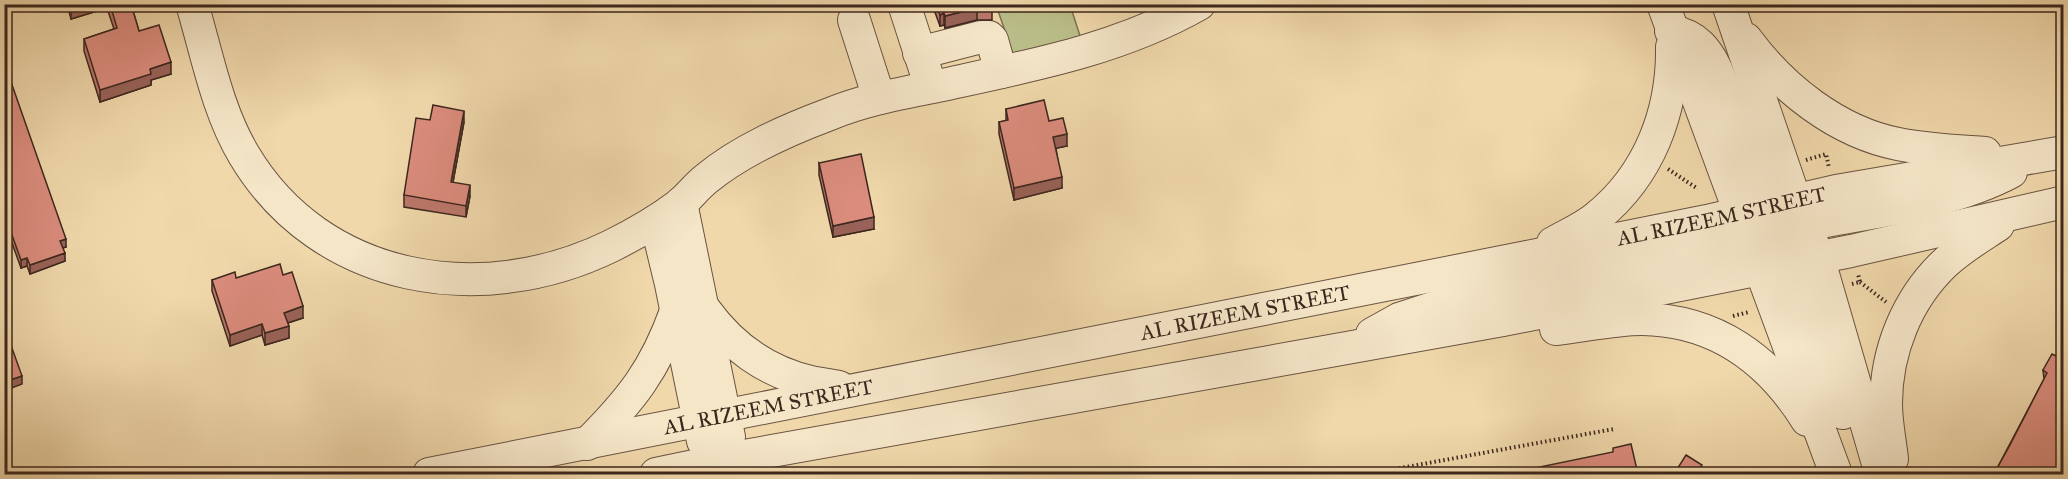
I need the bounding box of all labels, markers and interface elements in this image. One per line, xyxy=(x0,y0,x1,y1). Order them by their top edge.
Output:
street label: AL RIZEEM STREET xyxy=(1614,181,1829,252)
street label: AL RIZEEM STREET xyxy=(1137,279,1352,346)
street label: AL RIZEEM STREET xyxy=(660,373,876,441)

